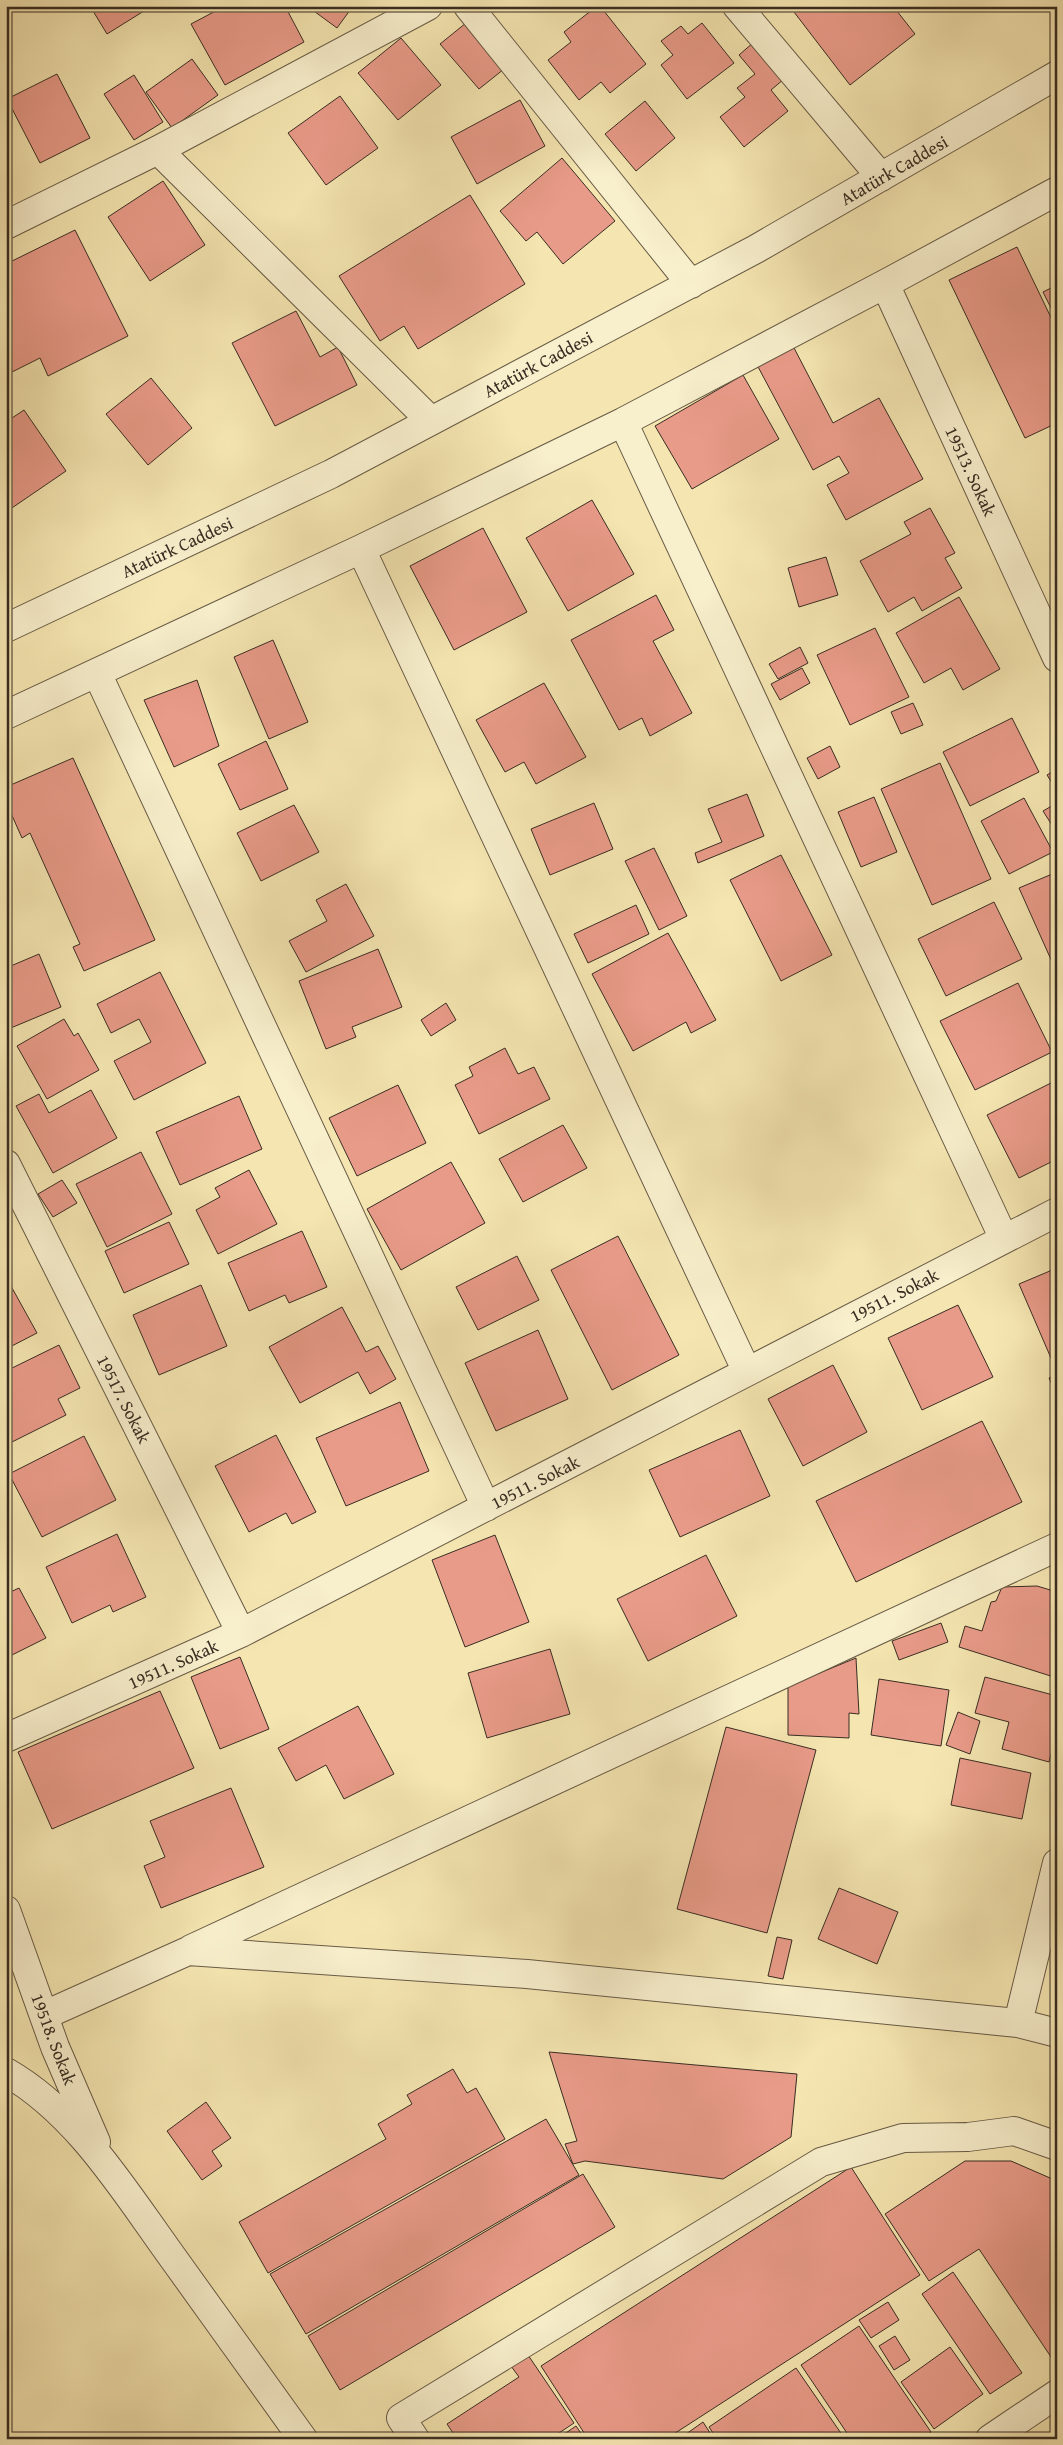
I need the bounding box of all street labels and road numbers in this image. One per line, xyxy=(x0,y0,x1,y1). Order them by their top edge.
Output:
street label: Atatürk Caddesi xyxy=(835,128,953,212)
street label: Atatürk Caddesi xyxy=(478,324,598,404)
street label: 19513. Sokak xyxy=(938,422,1004,521)
street label: Atatürk Caddesi xyxy=(117,509,237,585)
street label: 19511. Sokak xyxy=(845,1261,944,1329)
street label: 19517. Sokak xyxy=(90,1350,158,1449)
street label: 19511. Sokak xyxy=(486,1448,585,1516)
street label: 19511. Sokak xyxy=(123,1632,223,1696)
street label: 19518. Sokak xyxy=(24,1989,84,2090)

